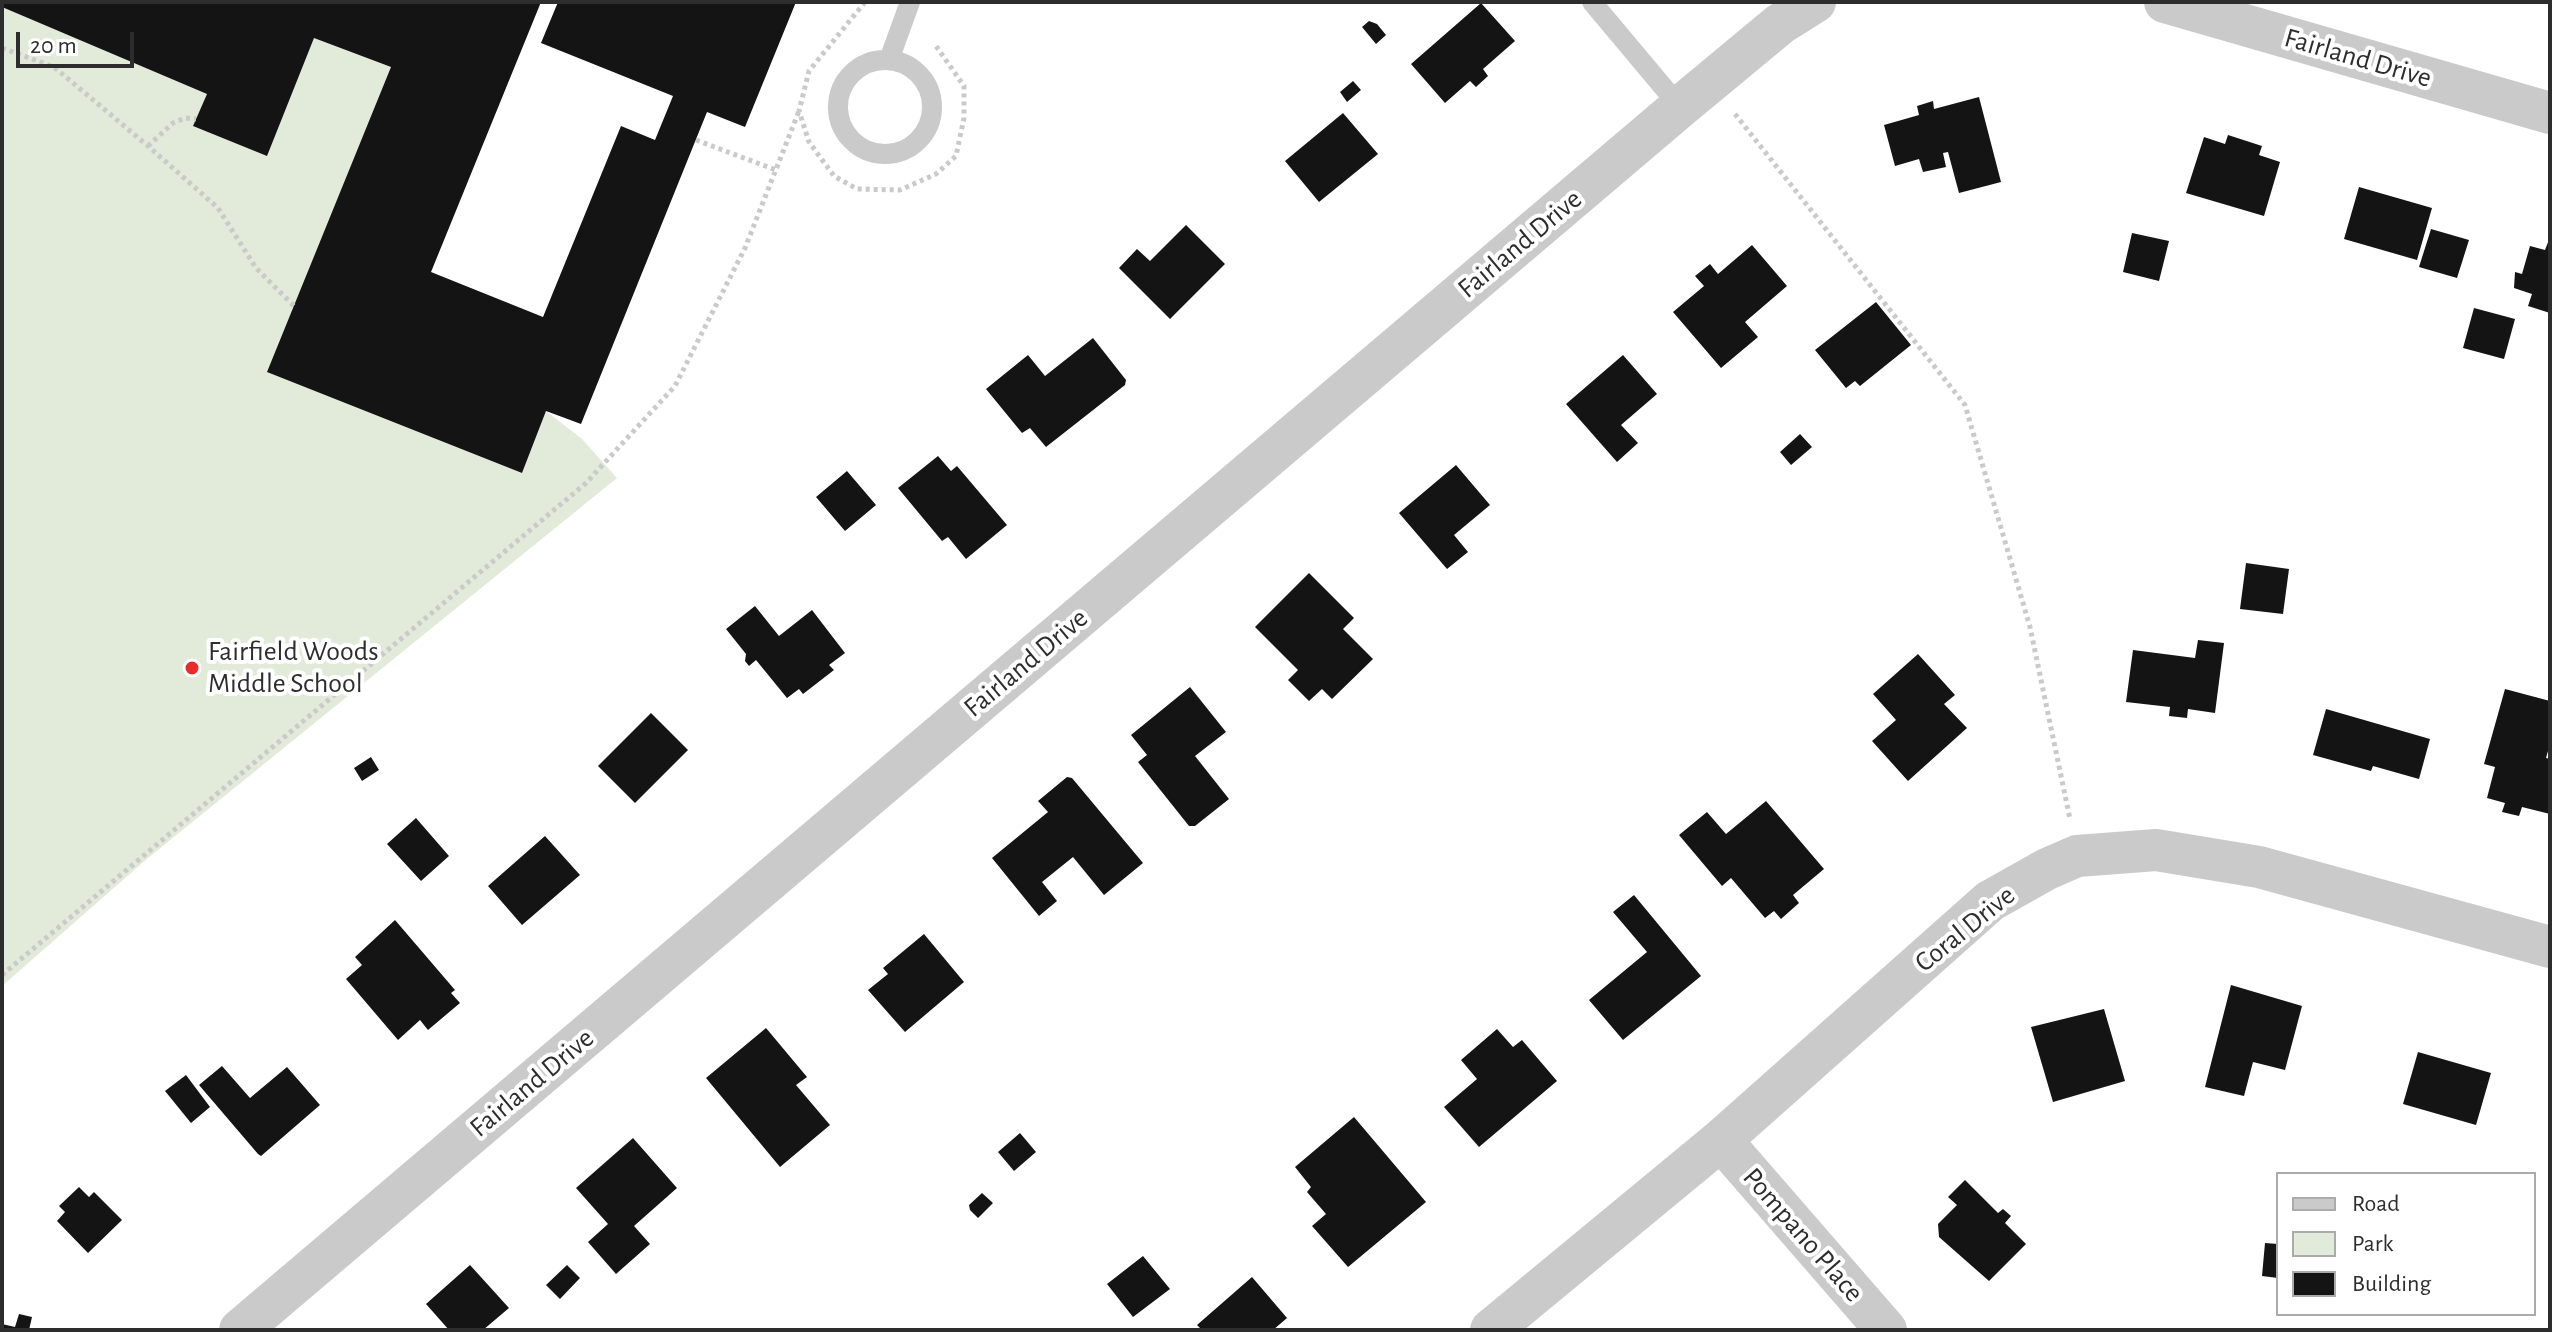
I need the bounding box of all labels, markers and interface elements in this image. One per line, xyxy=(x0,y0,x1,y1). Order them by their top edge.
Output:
scale bar xyxy=(20,16,138,66)
street label: Fairland Drive xyxy=(2281,21,2435,95)
text: 20 m xyxy=(30,34,77,58)
street label: Fairland Drive xyxy=(1451,182,1589,306)
street label: Fairland Drive xyxy=(957,601,1095,725)
place label: Fairfield Woods Middle School xyxy=(208,635,379,701)
marker: Fairfield Woods Middle School xyxy=(183,659,201,677)
street label: Coral Drive xyxy=(1908,879,2022,979)
street label: Fairland Drive xyxy=(463,1021,601,1145)
street label: Pompano Place xyxy=(1736,1161,1870,1309)
legend xyxy=(2276,1172,2536,1316)
text: Road xyxy=(2352,1192,2400,1216)
text: Park xyxy=(2352,1232,2393,1256)
text: Building xyxy=(2352,1272,2431,1296)

